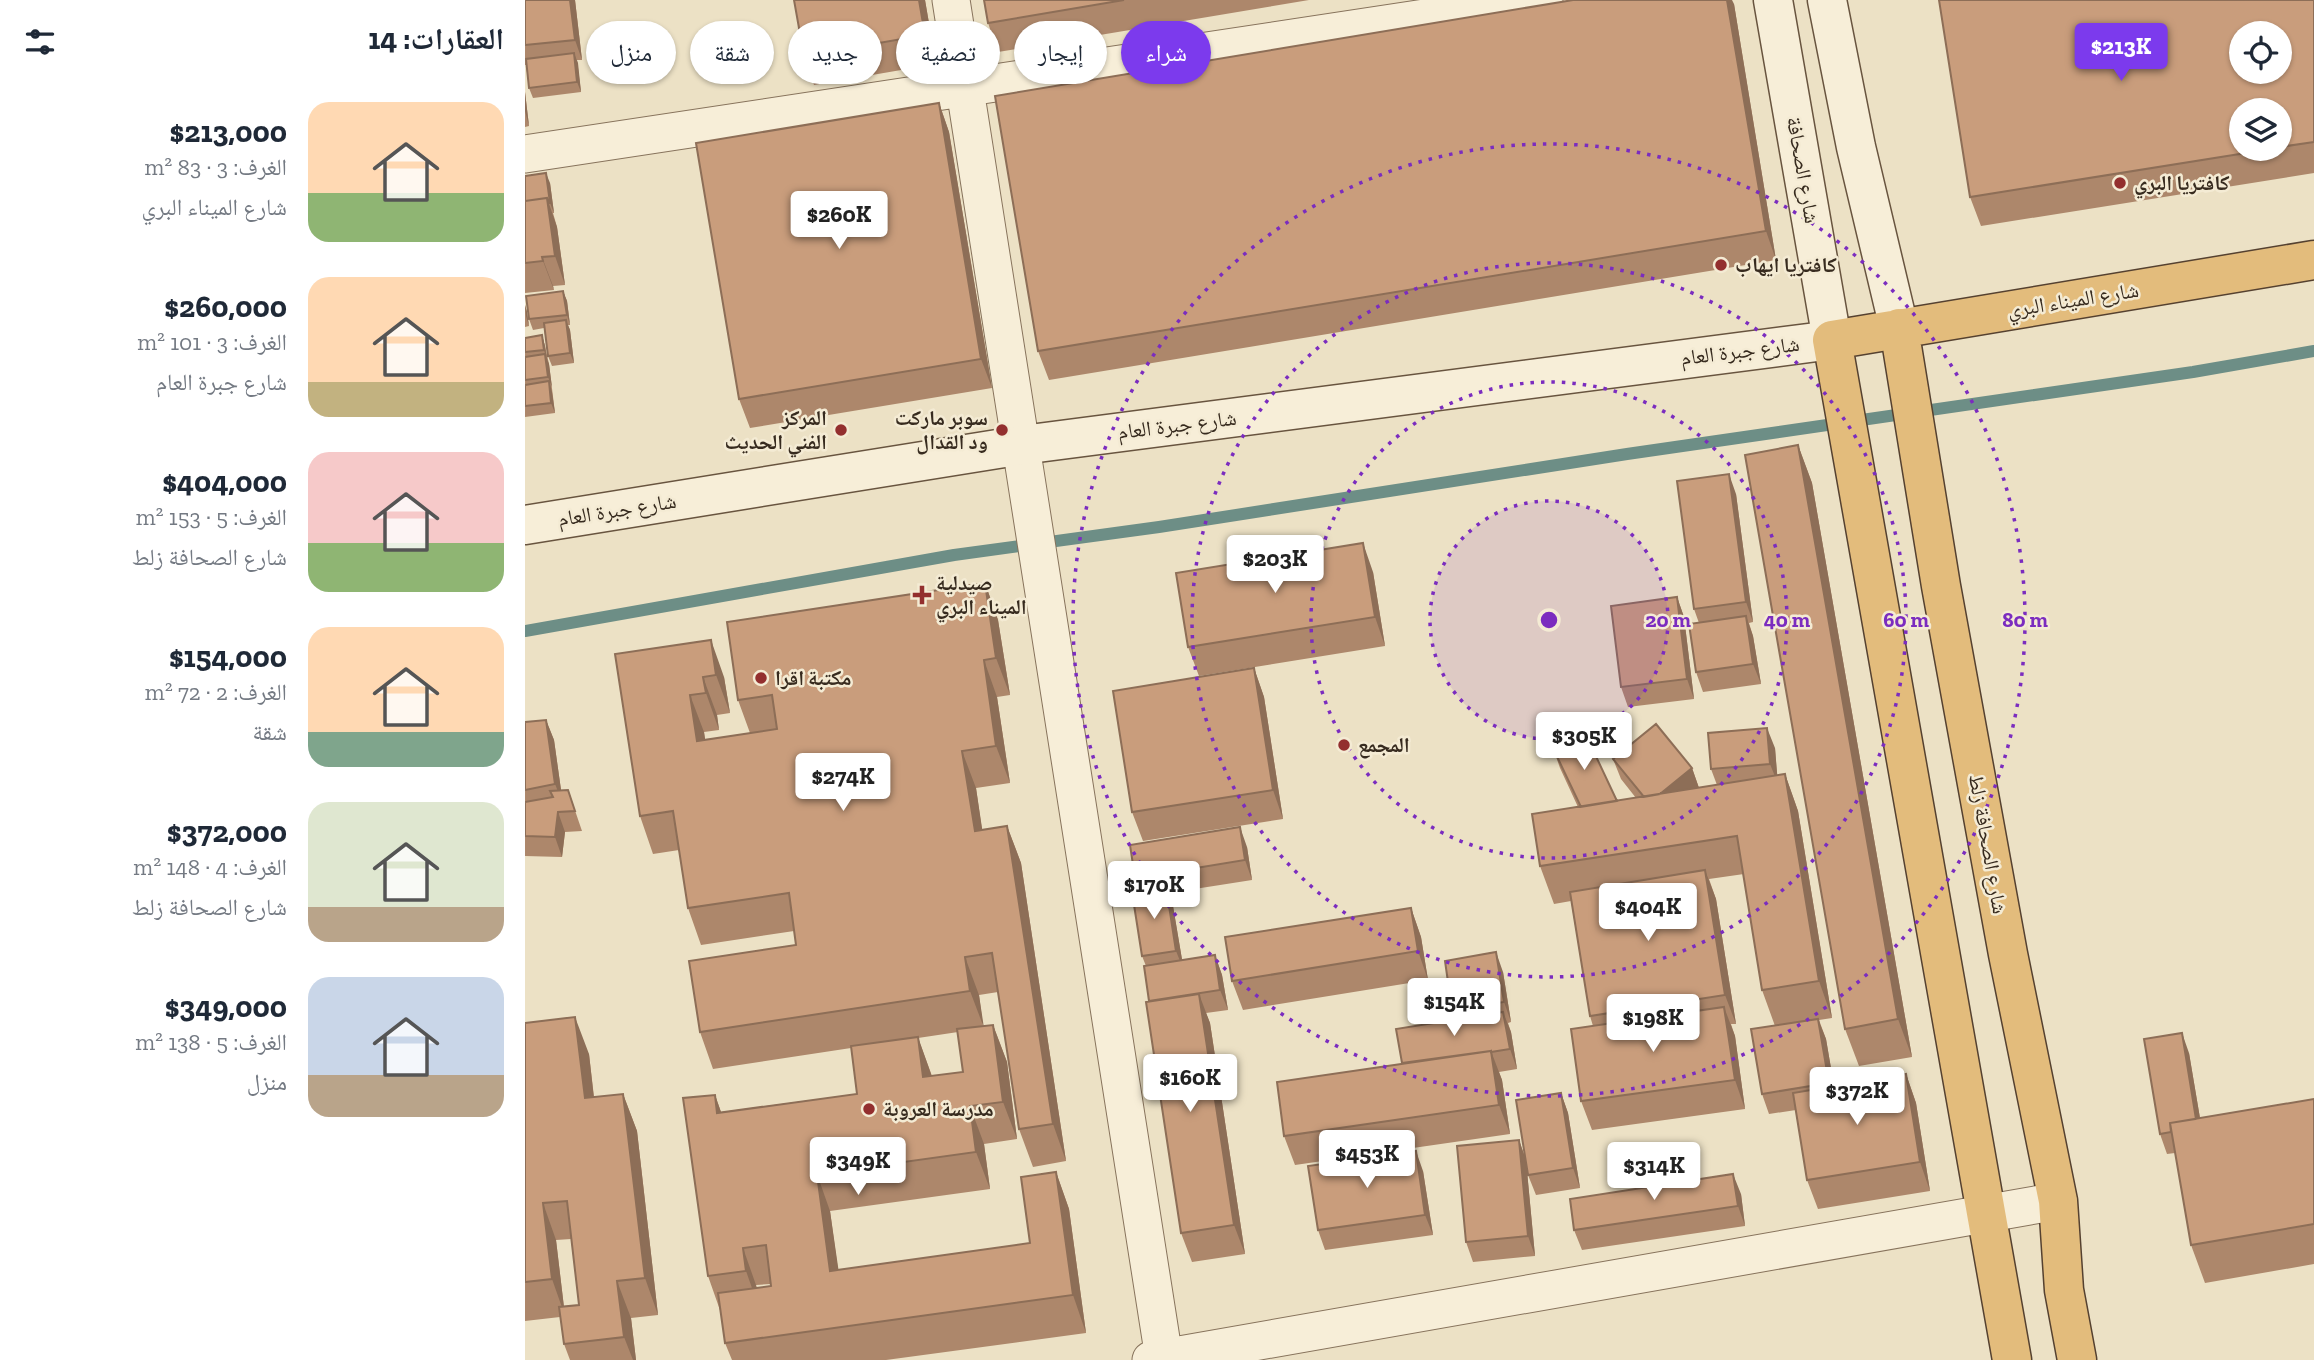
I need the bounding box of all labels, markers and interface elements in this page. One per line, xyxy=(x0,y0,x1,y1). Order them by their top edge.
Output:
text: العقارات: 14 xyxy=(368,21,504,57)
chip: منزل xyxy=(586,21,676,84)
chip: شقة xyxy=(690,21,774,84)
chip: جديد xyxy=(788,21,882,84)
chip: تصفية xyxy=(896,21,1000,84)
chip: إيجار xyxy=(1014,21,1107,84)
chip: شراء xyxy=(1121,21,1211,84)
map controls xyxy=(2229,21,2292,161)
button: locate xyxy=(2229,21,2292,84)
icon: filters xyxy=(21,23,59,61)
pin: $213K xyxy=(2072,24,2170,83)
text: $213K xyxy=(2091,32,2151,60)
button: layers xyxy=(2229,98,2292,161)
text: $213,000 xyxy=(170,114,287,150)
street label: شارع الصحافة xyxy=(1781,115,1825,225)
icon: home xyxy=(364,130,448,214)
text: الغرف: 3 · 83 m² xyxy=(145,153,287,181)
place label: كافتريا البري xyxy=(2134,170,2230,199)
marker: كافتريا البري xyxy=(2112,175,2128,191)
pin: $260K xyxy=(790,191,888,251)
text: شارع الميناء البري xyxy=(142,193,287,221)
text: $260K xyxy=(807,200,871,228)
place label: كافتريا ايهاب xyxy=(1735,252,1837,277)
marker: كافتريا ايهاب xyxy=(1713,257,1729,273)
street label: شارع الميناء البري xyxy=(2005,277,2141,327)
text: $260,000 xyxy=(164,289,287,325)
icon: home xyxy=(364,305,448,389)
text: الغرف: 3 · 101 m² xyxy=(137,328,287,356)
street label: شارع جبرة العام xyxy=(1679,331,1801,372)
text: شارع جبرة العام xyxy=(156,368,287,396)
place label: المركز الفني الحديث xyxy=(724,405,827,458)
place label: سوبر ماركت ود القدال xyxy=(895,405,988,455)
street label: شارع جبرة العام xyxy=(1116,405,1238,446)
marker: المركز الفني الحديث xyxy=(833,422,849,438)
marker: سوبر ماركت ود القدال xyxy=(994,422,1010,438)
text: $404,000 xyxy=(162,464,287,500)
icon: home xyxy=(364,480,448,564)
street label: شارع جبرة العام xyxy=(556,488,678,533)
text: الغرف: 5 · 153 m² xyxy=(136,503,287,531)
pin: $203K xyxy=(1226,536,1324,595)
text: شارع الصحافة زلط xyxy=(132,543,287,571)
text: $203K xyxy=(1243,544,1307,572)
place label: صيدلية الميناء البري xyxy=(936,570,1027,623)
marker: صيدلية الميناء البري xyxy=(914,587,930,603)
text: 20 m xyxy=(1645,607,1691,632)
text: 40 m xyxy=(1764,607,1811,632)
text: 60 m xyxy=(1883,607,1929,632)
text: 80 m xyxy=(2002,607,2048,632)
centre of rings xyxy=(1537,608,1561,632)
text: $154,000 xyxy=(169,639,287,675)
icon: home xyxy=(364,655,448,739)
place label: مكتبة اقرا xyxy=(775,665,851,690)
marker: مكتبة اقرا xyxy=(753,670,769,686)
text: الغرف: 2 · 72 m² xyxy=(145,678,287,706)
pin: $305K xyxy=(1535,712,1633,772)
text: شقة xyxy=(253,718,287,746)
text: $305K xyxy=(1552,721,1616,749)
place label: المجمع xyxy=(1358,732,1410,759)
marker: المجمع xyxy=(1336,737,1352,753)
pin: $274K xyxy=(794,754,892,813)
text: $274K xyxy=(811,762,875,790)
street label: شارع الصحافة زلط xyxy=(1963,772,2013,916)
text: $372,000 xyxy=(167,814,287,850)
icon: home xyxy=(364,830,448,914)
text: الغرف: 4 · 148 m² xyxy=(133,853,287,881)
pin: $170K xyxy=(1105,862,1203,921)
text: $170K xyxy=(1124,870,1184,898)
pin: $404K xyxy=(1599,884,1697,943)
text: $404K xyxy=(1615,892,1681,920)
text: شارع الصحافة زلط xyxy=(132,893,287,921)
pin: $154K xyxy=(1405,978,1503,1038)
text: $154K xyxy=(1423,987,1485,1015)
text: $349,000 xyxy=(165,989,287,1025)
pin: $198K xyxy=(1604,995,1702,1054)
text: $198K xyxy=(1623,1003,1683,1031)
icon: home xyxy=(364,1005,448,1089)
text: الغرف: 5 · 138 m² xyxy=(135,1028,287,1056)
pin: $160K xyxy=(1141,1054,1239,1114)
text: $160K xyxy=(1159,1063,1221,1091)
text: منزل xyxy=(247,1068,287,1096)
pin: $372K xyxy=(1808,1068,1906,1127)
text: $372K xyxy=(1826,1076,1888,1104)
place label: مدرسة العروبة xyxy=(883,1096,994,1121)
marker: مدرسة العروبة xyxy=(861,1101,877,1117)
pin: $453K xyxy=(1318,1130,1416,1190)
pin: $349K xyxy=(809,1138,907,1197)
text: $453K xyxy=(1335,1139,1399,1167)
pin: $314K xyxy=(1605,1142,1703,1202)
text: $349K xyxy=(826,1146,890,1174)
text: $314K xyxy=(1623,1151,1685,1179)

